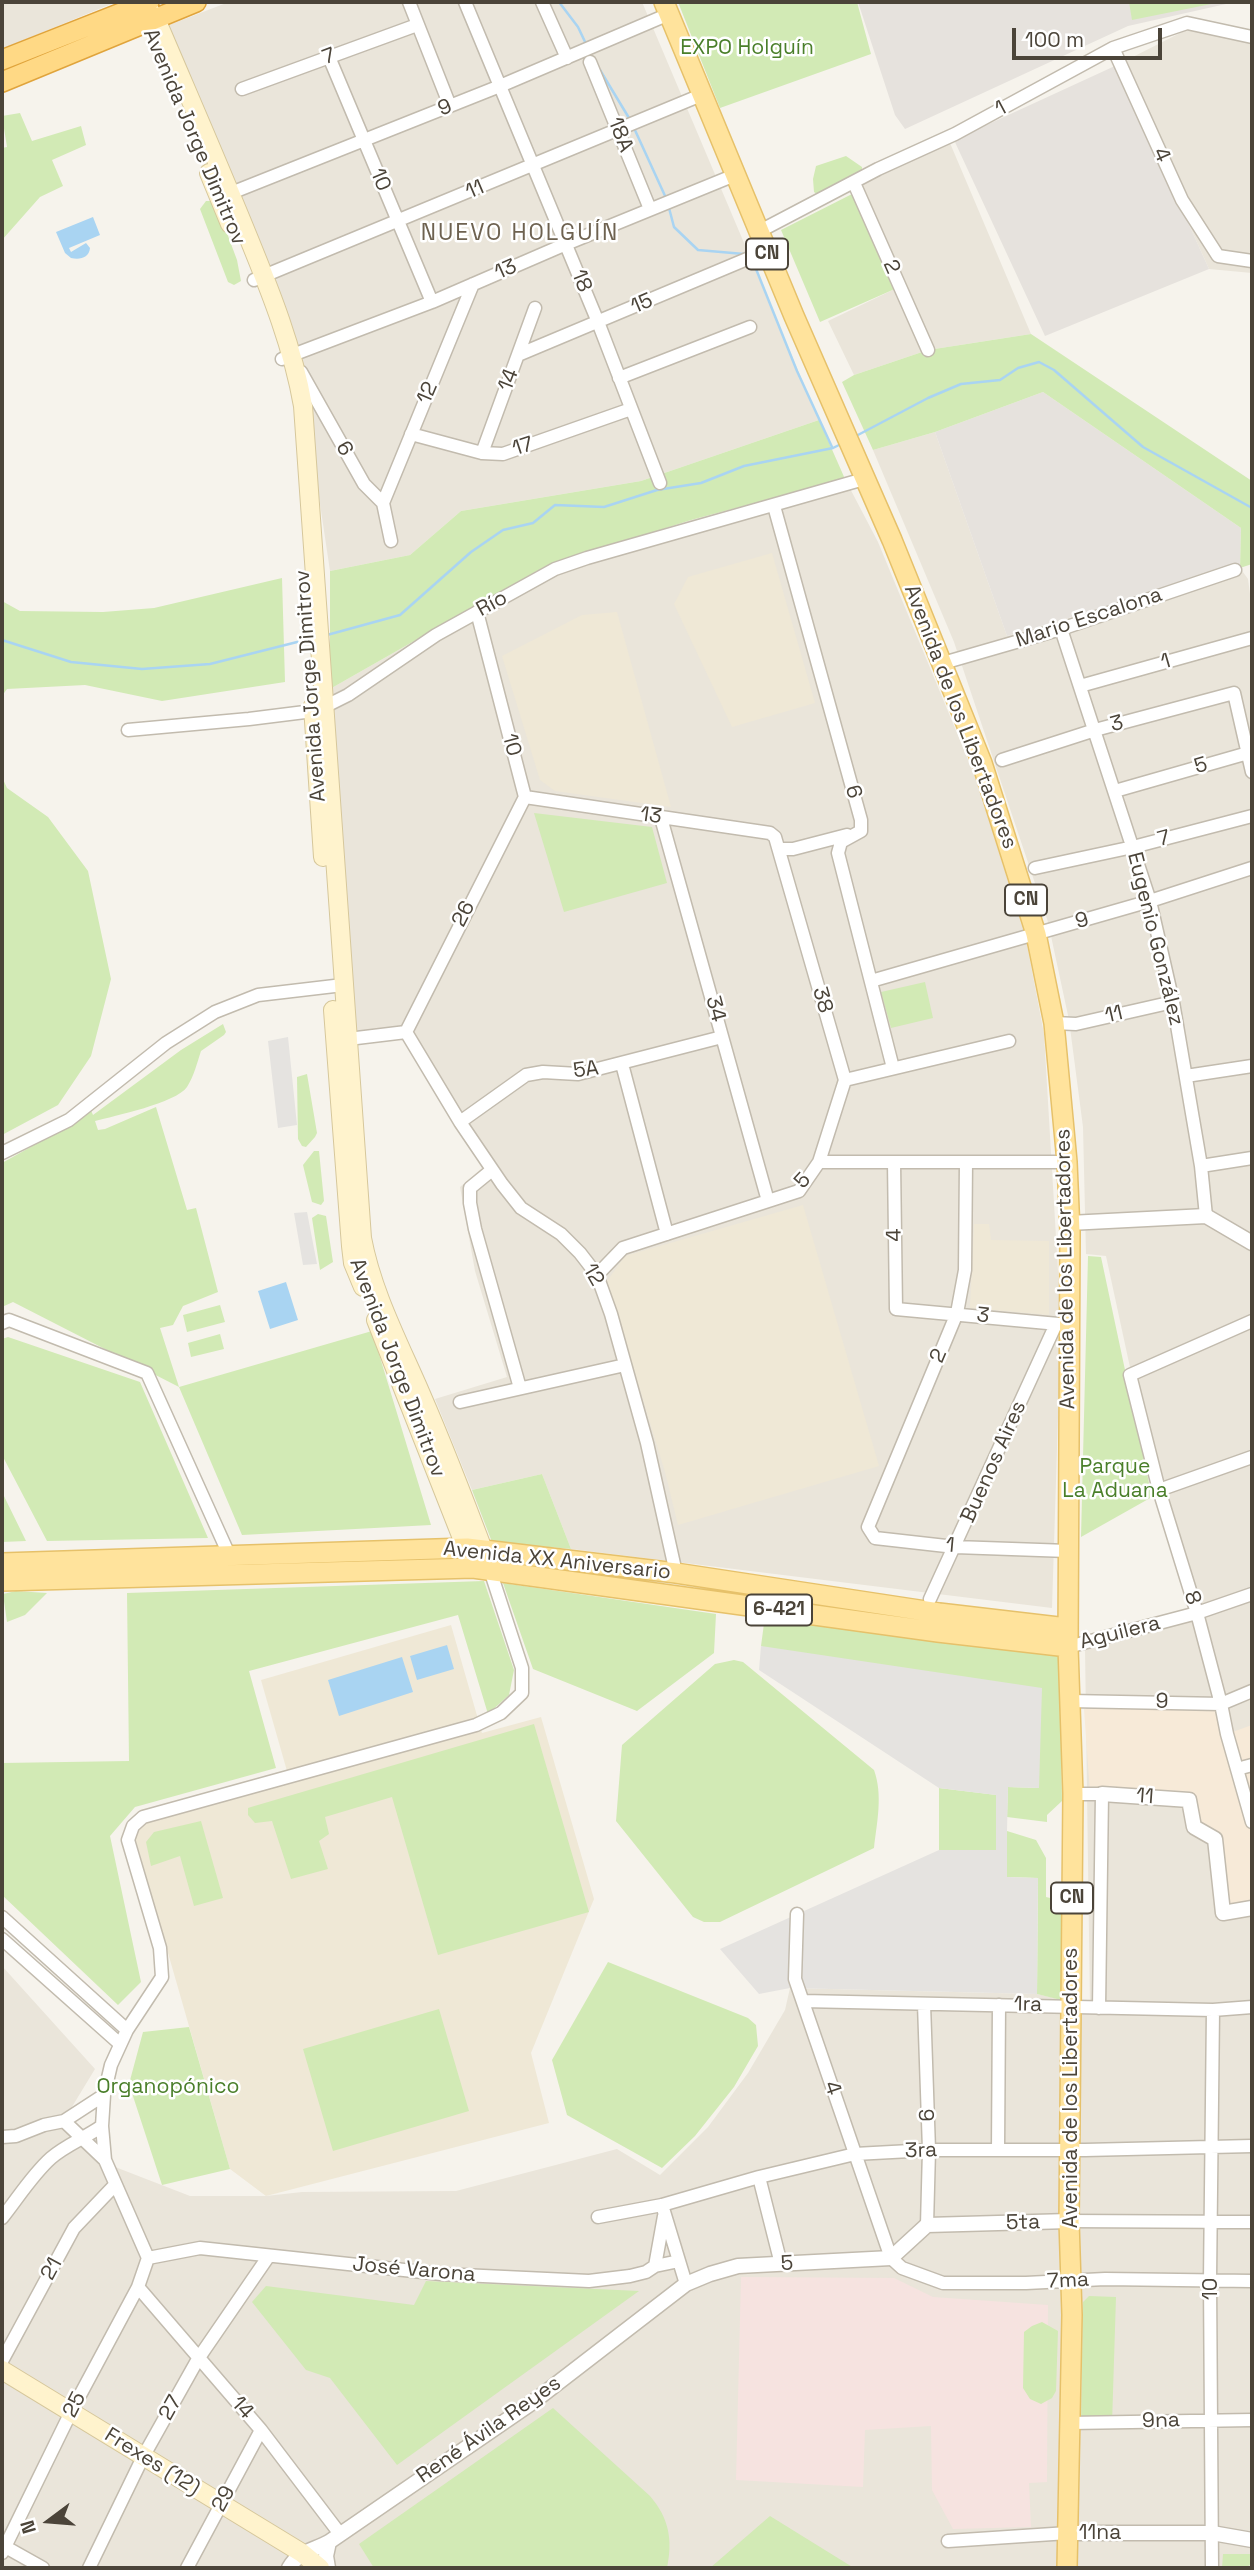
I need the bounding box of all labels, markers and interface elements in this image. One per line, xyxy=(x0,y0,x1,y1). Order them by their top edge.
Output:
scale bar xyxy=(1016,14,1166,58)
street label: Avenida Jorge Dimitrov xyxy=(137,25,251,249)
text: 100 m xyxy=(1025,26,1084,53)
park label: EXPO Holguín xyxy=(680,35,814,61)
street label: 7 xyxy=(319,43,339,71)
street label: 9 xyxy=(434,94,456,122)
street label: 1 xyxy=(991,96,1011,122)
street label: 18A xyxy=(602,114,638,156)
street label: 4 xyxy=(1147,144,1175,166)
street label: 10 xyxy=(364,165,396,195)
street label: 11 xyxy=(462,175,488,205)
district label: NUEVO HOLGUÍN xyxy=(422,220,618,248)
road number: CN xyxy=(746,238,788,270)
street label: 13 xyxy=(491,254,521,286)
street label: 2 xyxy=(877,256,905,278)
street label: 18 xyxy=(565,266,597,296)
street label: 15 xyxy=(627,288,657,320)
street label: 14 xyxy=(493,365,525,395)
street label: 12 xyxy=(412,378,444,408)
street label: 17 xyxy=(509,432,537,462)
street label: 6 xyxy=(330,437,358,461)
street label: Avenida Jorge Dimitrov xyxy=(290,569,332,803)
street label: Avenida de los Libertadores xyxy=(898,582,1022,852)
street label: Mario Escalona xyxy=(1013,582,1165,654)
street label: Río xyxy=(472,585,512,623)
street label: 1 xyxy=(1158,649,1174,675)
street label: 3 xyxy=(1108,710,1126,738)
street label: 10 xyxy=(496,731,526,759)
street label: 5 xyxy=(1191,752,1211,780)
street label: 6 xyxy=(839,783,867,801)
street label: 13 xyxy=(639,802,663,830)
street label: 7 xyxy=(1155,825,1173,853)
street label: Eugenio González xyxy=(1121,850,1189,1028)
road number: CN xyxy=(1005,885,1047,916)
street label: 26 xyxy=(447,897,481,931)
street label: 9 xyxy=(1072,907,1092,935)
street label: 38 xyxy=(806,984,838,1016)
street label: 34 xyxy=(699,993,731,1025)
street label: 11 xyxy=(1103,1001,1125,1029)
street label: 5A xyxy=(572,1056,600,1084)
street label: Avenida de los Libertadores xyxy=(1051,1129,1081,1409)
street label: 5 xyxy=(789,1168,817,1194)
street label: 4 xyxy=(882,1228,908,1242)
street label: Avenida Jorge Dimitrov xyxy=(344,1255,450,1481)
street label: 12 xyxy=(577,1259,609,1291)
street label: 3 xyxy=(975,1303,991,1329)
street label: 2 xyxy=(925,1345,953,1367)
street label: Buenos Aires xyxy=(956,1397,1032,1527)
park label: Parque La Aduana xyxy=(1062,1454,1168,1504)
street label: 1 xyxy=(945,1533,955,1559)
street label: Avenida XX Aniversario xyxy=(442,1537,672,1585)
street label: 8 xyxy=(1178,1588,1206,1608)
road number: 6-421 xyxy=(746,1594,812,1626)
street label: Aguilera xyxy=(1077,1611,1163,1655)
street label: 9 xyxy=(1155,1689,1169,1715)
street label: 11 xyxy=(1135,1784,1155,1810)
road number: CN xyxy=(1051,1882,1093,1914)
street label: Avenida de los Libertadores xyxy=(1058,1948,1084,2228)
street label: 1ra xyxy=(1014,1992,1042,2018)
park label: Organopónico xyxy=(96,2074,240,2100)
street label: 4 xyxy=(818,2078,846,2098)
street label: 6 xyxy=(915,2108,941,2122)
street label: 3ra xyxy=(904,2138,938,2164)
street label: 5ta xyxy=(1006,2210,1040,2236)
street label: 5 xyxy=(780,2251,794,2277)
street label: José Varona xyxy=(351,2252,477,2288)
street label: 21 xyxy=(36,2254,68,2284)
street label: 7ma xyxy=(1046,2267,1090,2295)
street label: 10 xyxy=(1198,2278,1224,2300)
street label: René Ávila Reyes xyxy=(412,2371,566,2489)
street label: 25 xyxy=(58,2388,92,2422)
street label: 27 xyxy=(154,2391,188,2425)
street label: 14 xyxy=(225,2391,259,2425)
street label: 9na xyxy=(1142,2408,1180,2434)
street label: Frexes (12) xyxy=(100,2423,204,2501)
street label: 29 xyxy=(207,2482,241,2516)
north arrow xyxy=(14,2486,84,2556)
text: N xyxy=(15,2517,42,2536)
street label: 11na xyxy=(1079,2520,1121,2546)

